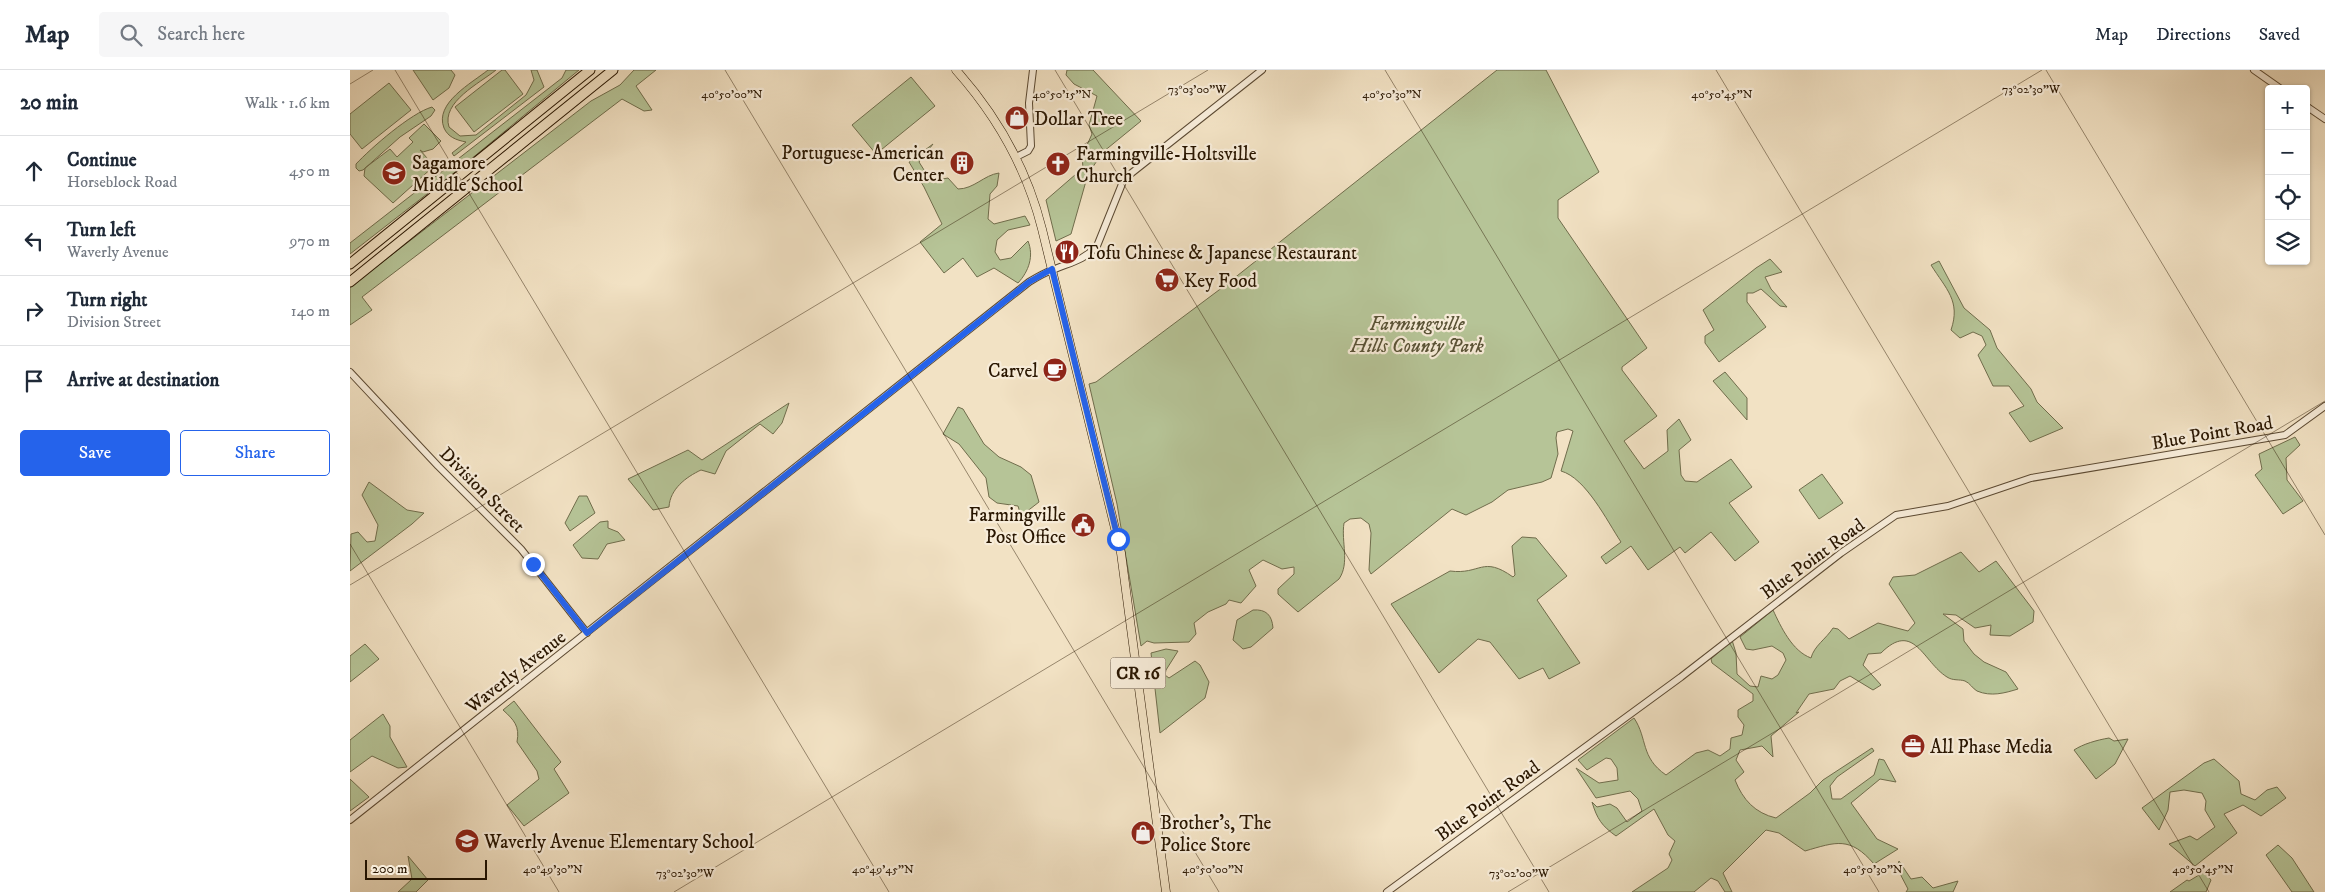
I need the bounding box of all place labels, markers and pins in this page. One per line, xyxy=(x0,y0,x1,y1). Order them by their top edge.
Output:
shop icon: Dollar Tree xyxy=(1004,105,1030,131)
place label: Dollar Tree xyxy=(1034,108,1123,131)
place label: Portuguese-American Center xyxy=(781,142,944,187)
place label: Farmingville-Holtsville Church xyxy=(1076,143,1257,188)
building icon: Portuguese-American Center xyxy=(949,150,975,176)
church icon: Farmingville-Holtsville Church xyxy=(1045,151,1071,177)
place label: Sagamore Middle School xyxy=(412,152,523,197)
school or university icon: Sagamore Middle School xyxy=(381,160,407,186)
restaurant icon: Tofu Chinese & Japanese Restaurant xyxy=(1054,239,1080,265)
place label: Tofu Chinese & Japanese Restaurant xyxy=(1084,242,1357,265)
supermarket icon: Key Food xyxy=(1154,267,1180,293)
place label: Key Food xyxy=(1184,270,1258,293)
cafe icon: Carvel xyxy=(1042,357,1068,383)
place label: Carvel xyxy=(988,360,1038,383)
place label: Farmingville Post Office xyxy=(968,504,1066,549)
public building icon: Farmingville Post Office xyxy=(1070,512,1096,538)
office icon: All Phase Media xyxy=(1900,733,1926,759)
place label: All Phase Media xyxy=(1930,736,2052,759)
place label: Brother's, The Police Store xyxy=(1160,812,1272,857)
shop icon: Brother's, The Police Store xyxy=(1130,820,1156,846)
school or university icon: Waverly Avenue Elementary School xyxy=(454,828,480,854)
place label: Waverly Avenue Elementary School xyxy=(483,831,754,854)

